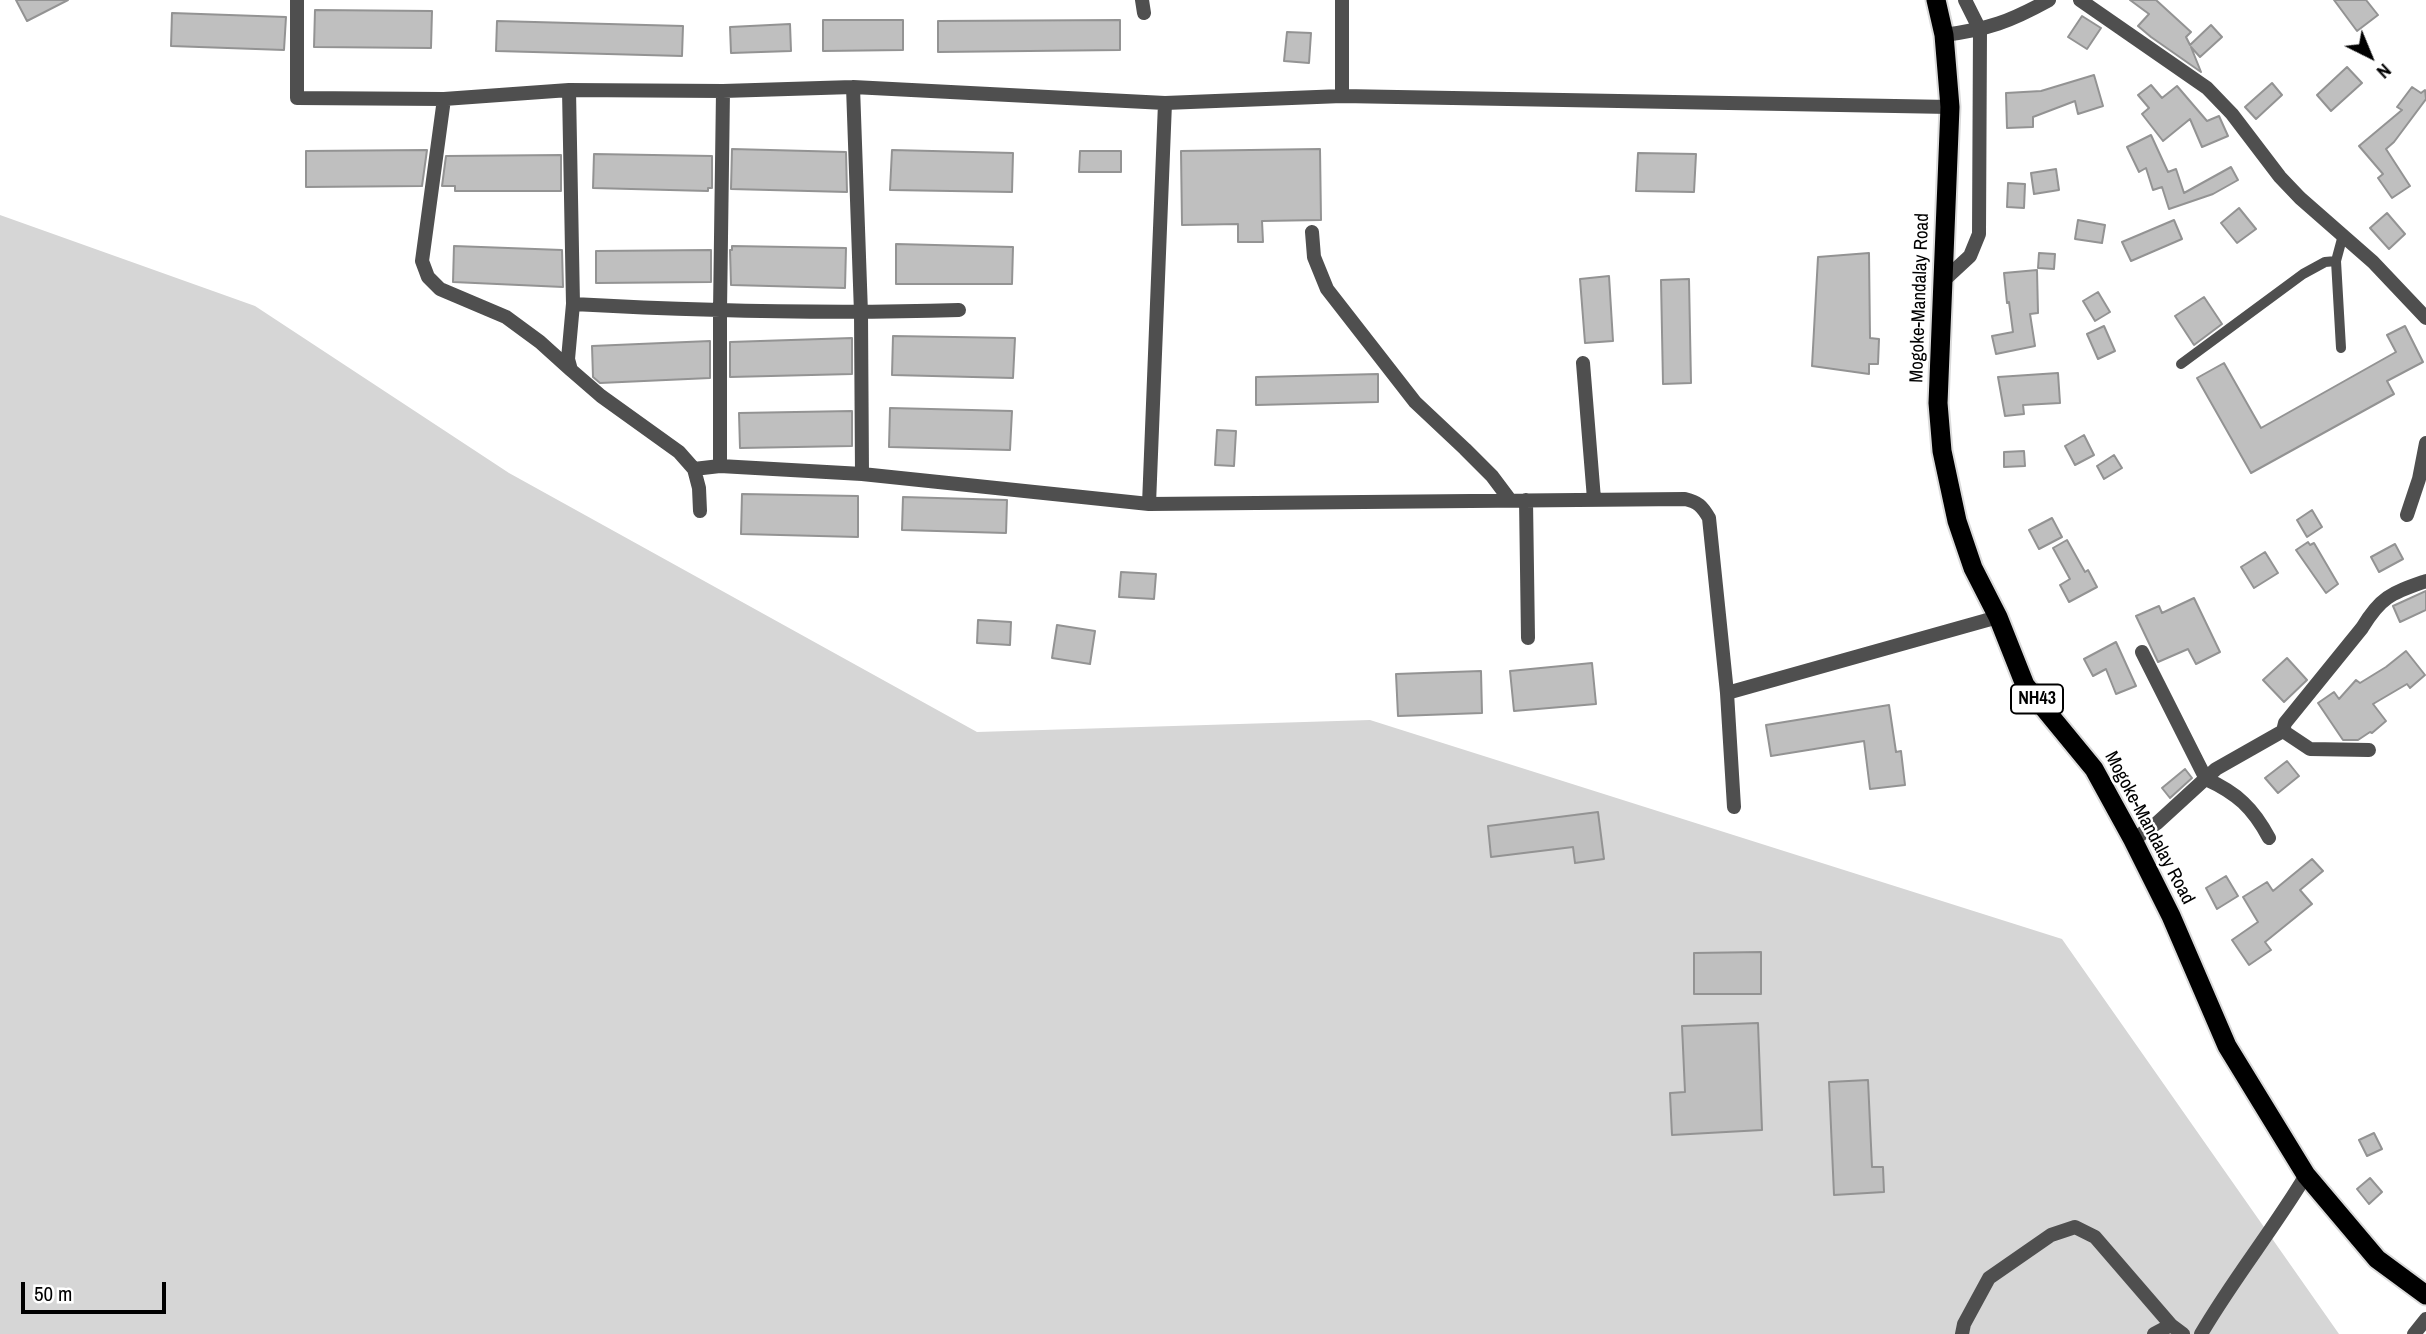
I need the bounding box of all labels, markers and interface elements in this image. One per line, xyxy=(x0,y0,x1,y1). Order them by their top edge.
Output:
north arrow xyxy=(2335,21,2405,91)
text: N xyxy=(2371,58,2397,85)
street label: Mogoke-Mandalay Road xyxy=(1906,213,1934,383)
road number: NH43 xyxy=(2011,684,2063,714)
street label: Mogoke-Mandalay Road xyxy=(2099,748,2199,908)
scale bar xyxy=(24,1268,170,1312)
text: 50 m xyxy=(34,1279,72,1308)

